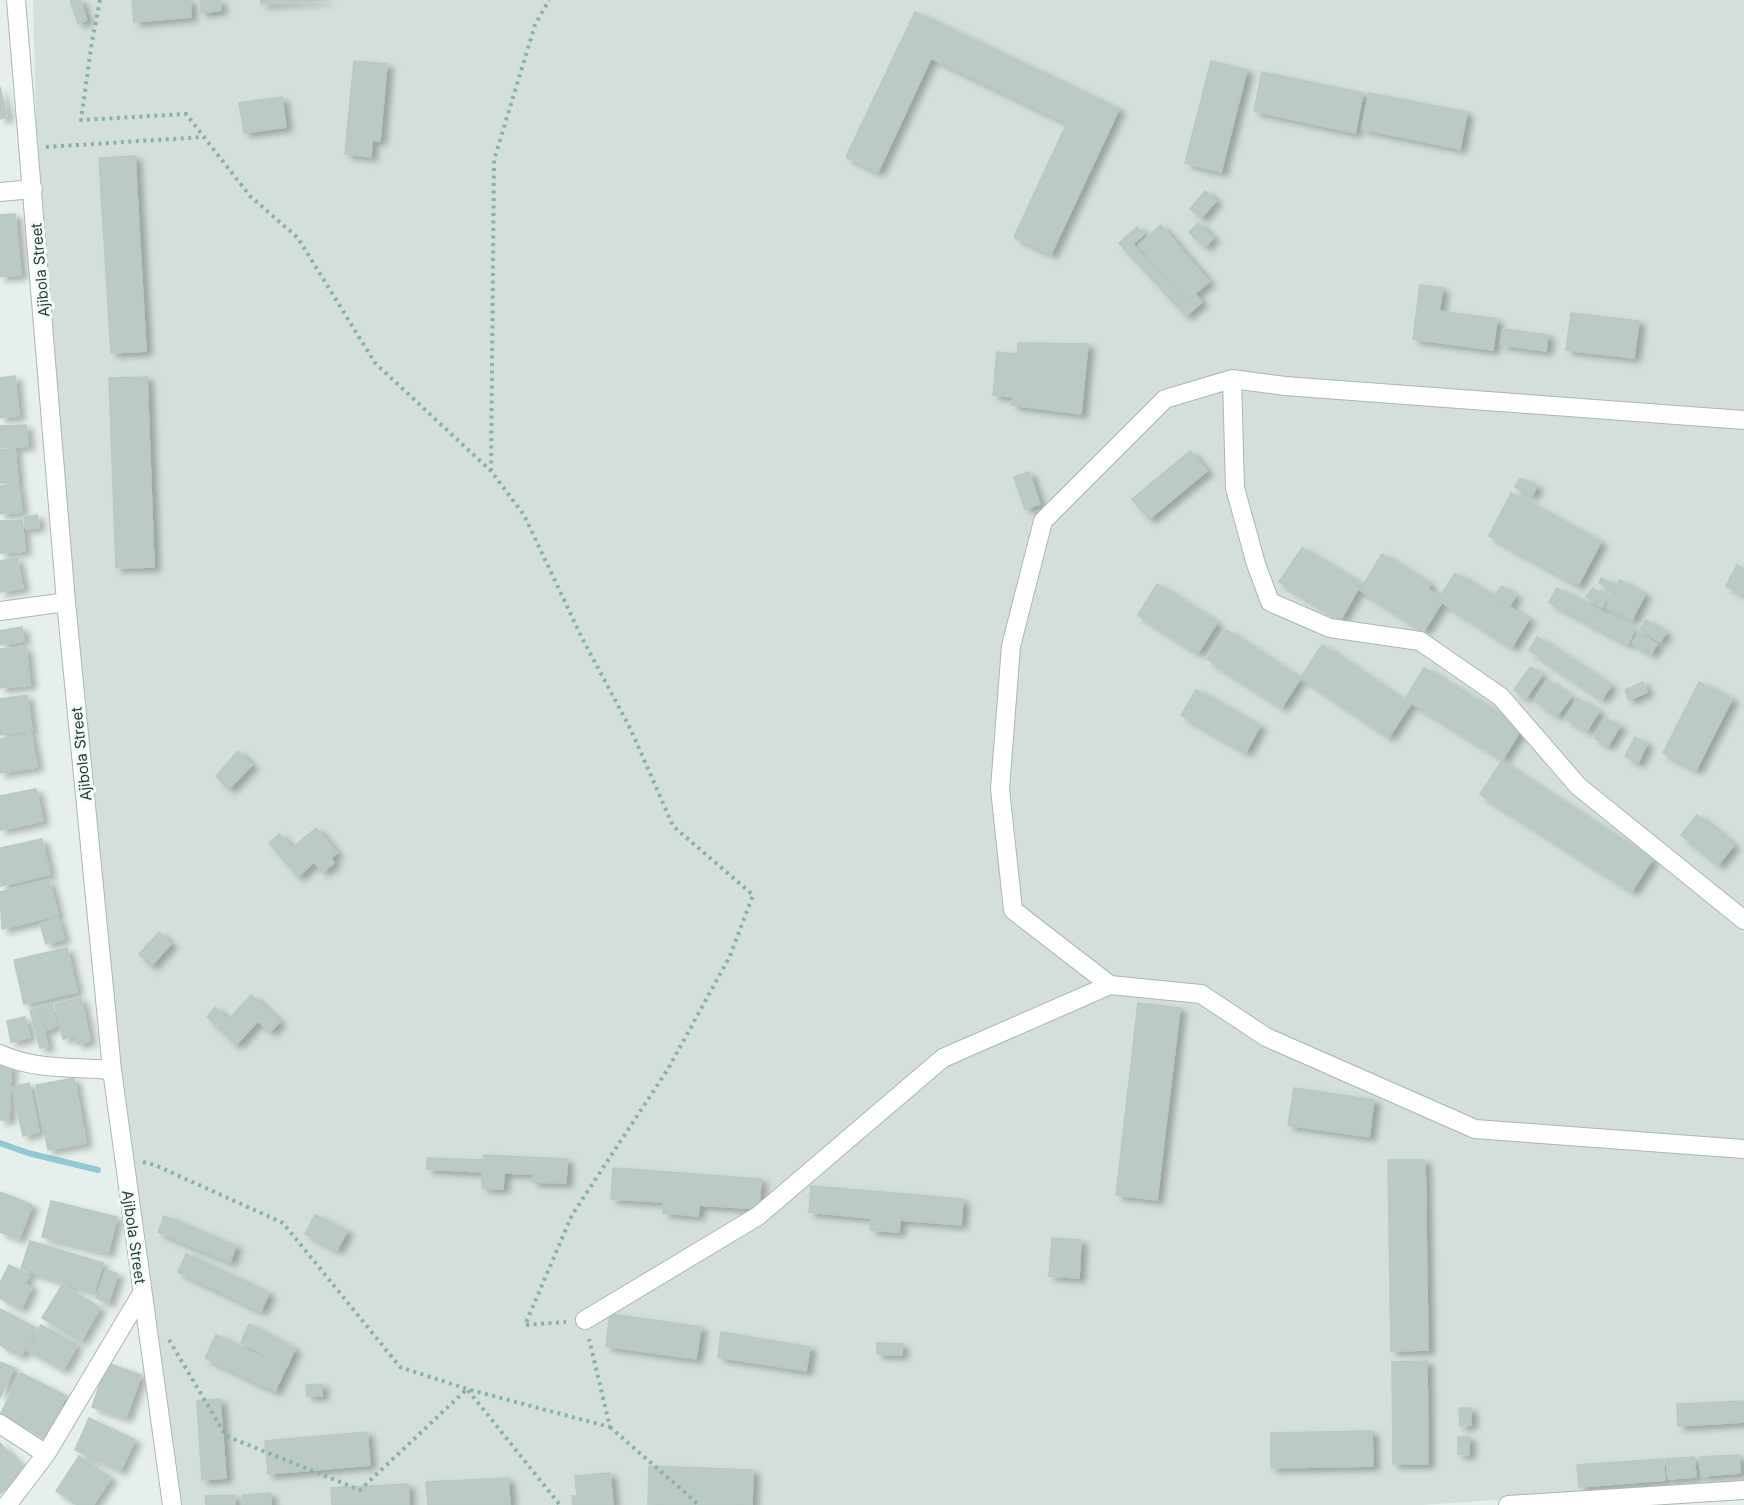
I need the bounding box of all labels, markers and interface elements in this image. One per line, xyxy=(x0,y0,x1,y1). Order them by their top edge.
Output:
street label: Ajibola Street xyxy=(26,222,54,318)
street label: Ajibola Street xyxy=(67,706,95,802)
street label: Ajibola Street xyxy=(118,1189,150,1285)

